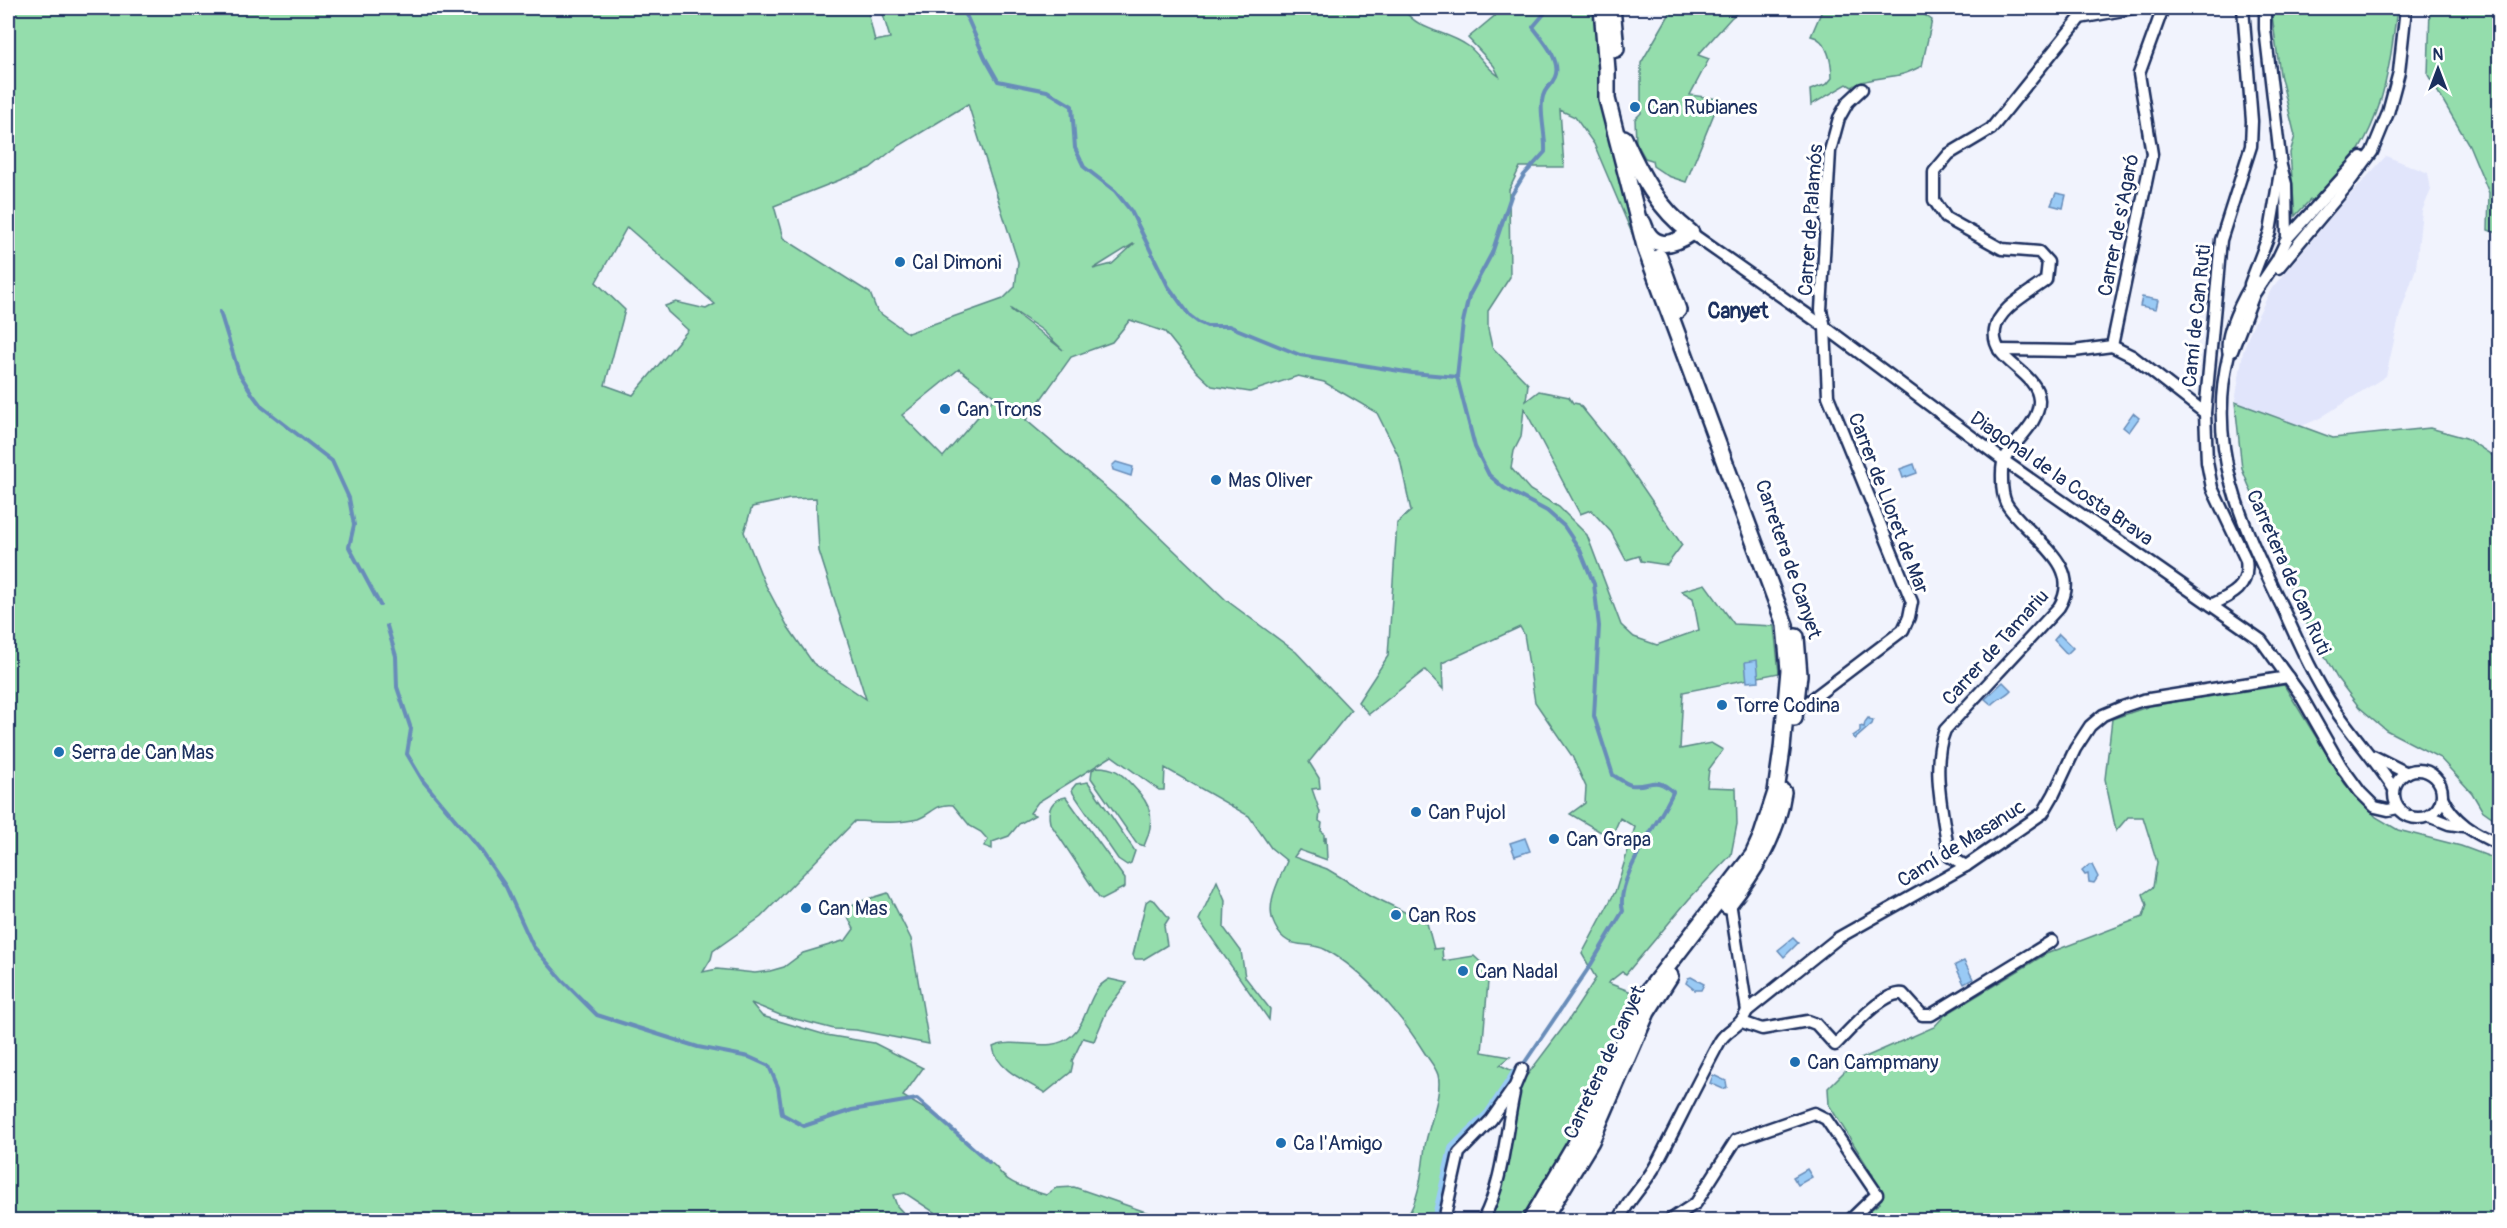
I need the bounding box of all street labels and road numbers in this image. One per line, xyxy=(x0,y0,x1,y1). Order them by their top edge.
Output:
street label: Carrer de Palamós xyxy=(1793,143,1828,297)
street label: Carrer de s'Agaró xyxy=(2092,152,2145,298)
street label: Camí de Can Ruti xyxy=(2177,243,2216,389)
street label: Diagonal de la Costa Brava xyxy=(1965,406,2158,551)
street label: Carrer de Lloret de Mar xyxy=(1842,409,1935,597)
street label: Carretera de Canyet xyxy=(1750,476,1828,643)
street label: Carretera de Can Ruti xyxy=(2241,486,2336,659)
street label: Carrer de Tamariu xyxy=(1937,584,2054,711)
street label: Camí de Masanuc xyxy=(1893,794,2030,893)
street label: Carretera de Canyet xyxy=(1558,981,1651,1143)

